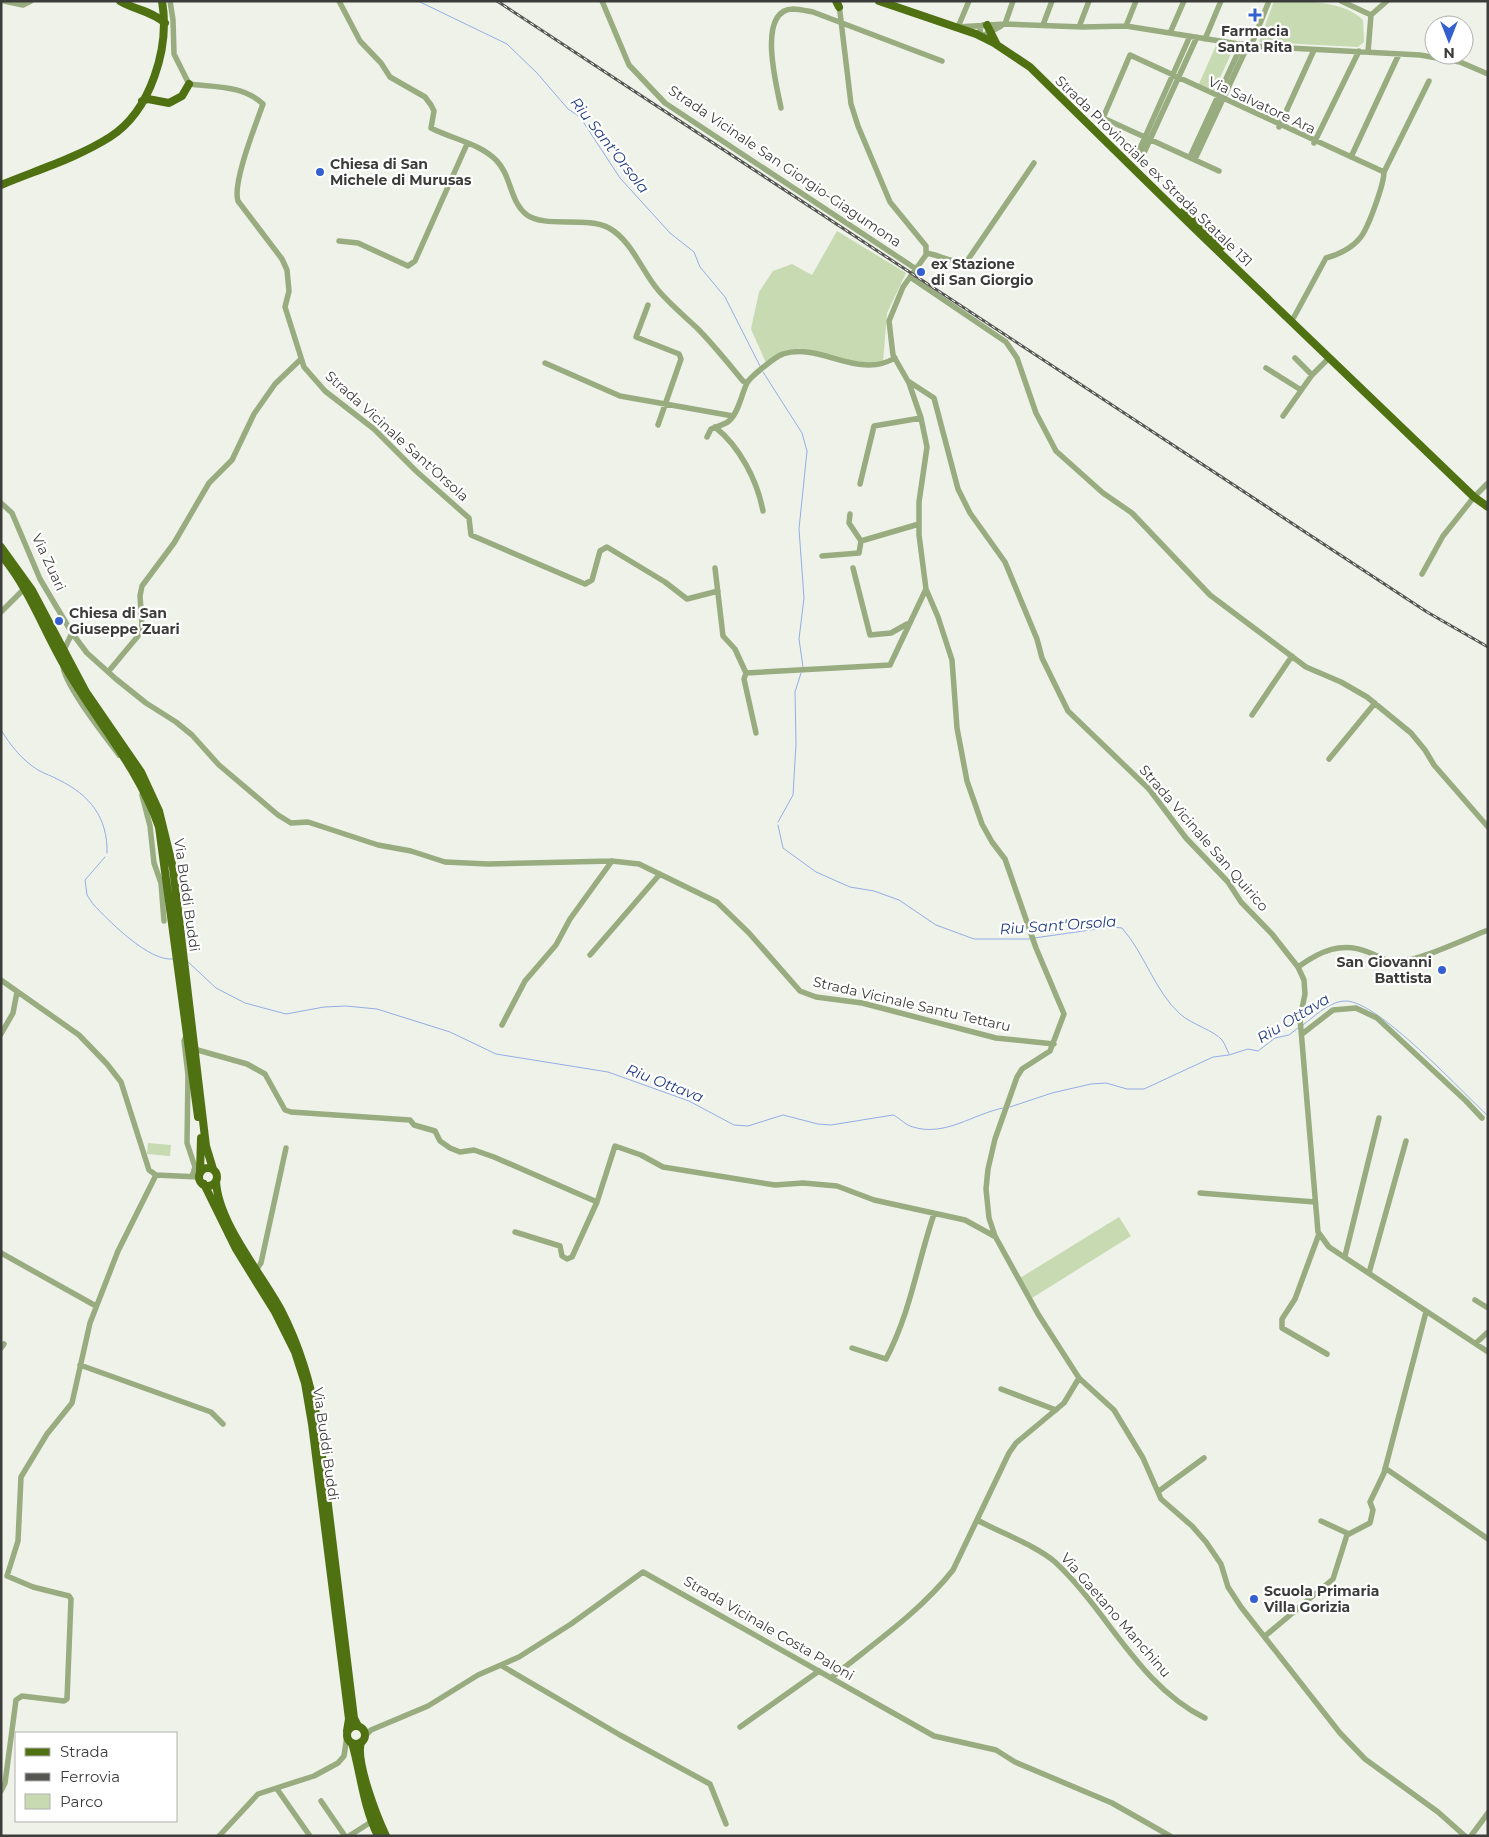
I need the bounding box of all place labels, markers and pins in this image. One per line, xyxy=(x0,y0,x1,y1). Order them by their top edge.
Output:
marker: Farmacia Santa Rita xyxy=(1249,9,1261,21)
place label: Farmacia Santa Rita xyxy=(1218,22,1292,56)
place label: Chiesa di San Michele di Murusas xyxy=(330,155,472,189)
marker: Chiesa di San Michele di Murusas xyxy=(314,166,326,178)
place label: ex Stazione di San Giorgio xyxy=(931,255,1033,289)
marker: ex Stazione di San Giorgio xyxy=(915,266,927,278)
place label: Chiesa di San Giuseppe Zuari xyxy=(69,604,180,638)
marker: Chiesa di San Giuseppe Zuari xyxy=(53,615,65,627)
place label: San Giovanni Battista xyxy=(1337,953,1432,987)
marker: San Giovanni Battista xyxy=(1436,964,1448,976)
place label: Scuola Primaria Villa Gorizia xyxy=(1263,1582,1379,1616)
marker: Scuola Primaria Villa Gorizia xyxy=(1248,1593,1260,1605)

